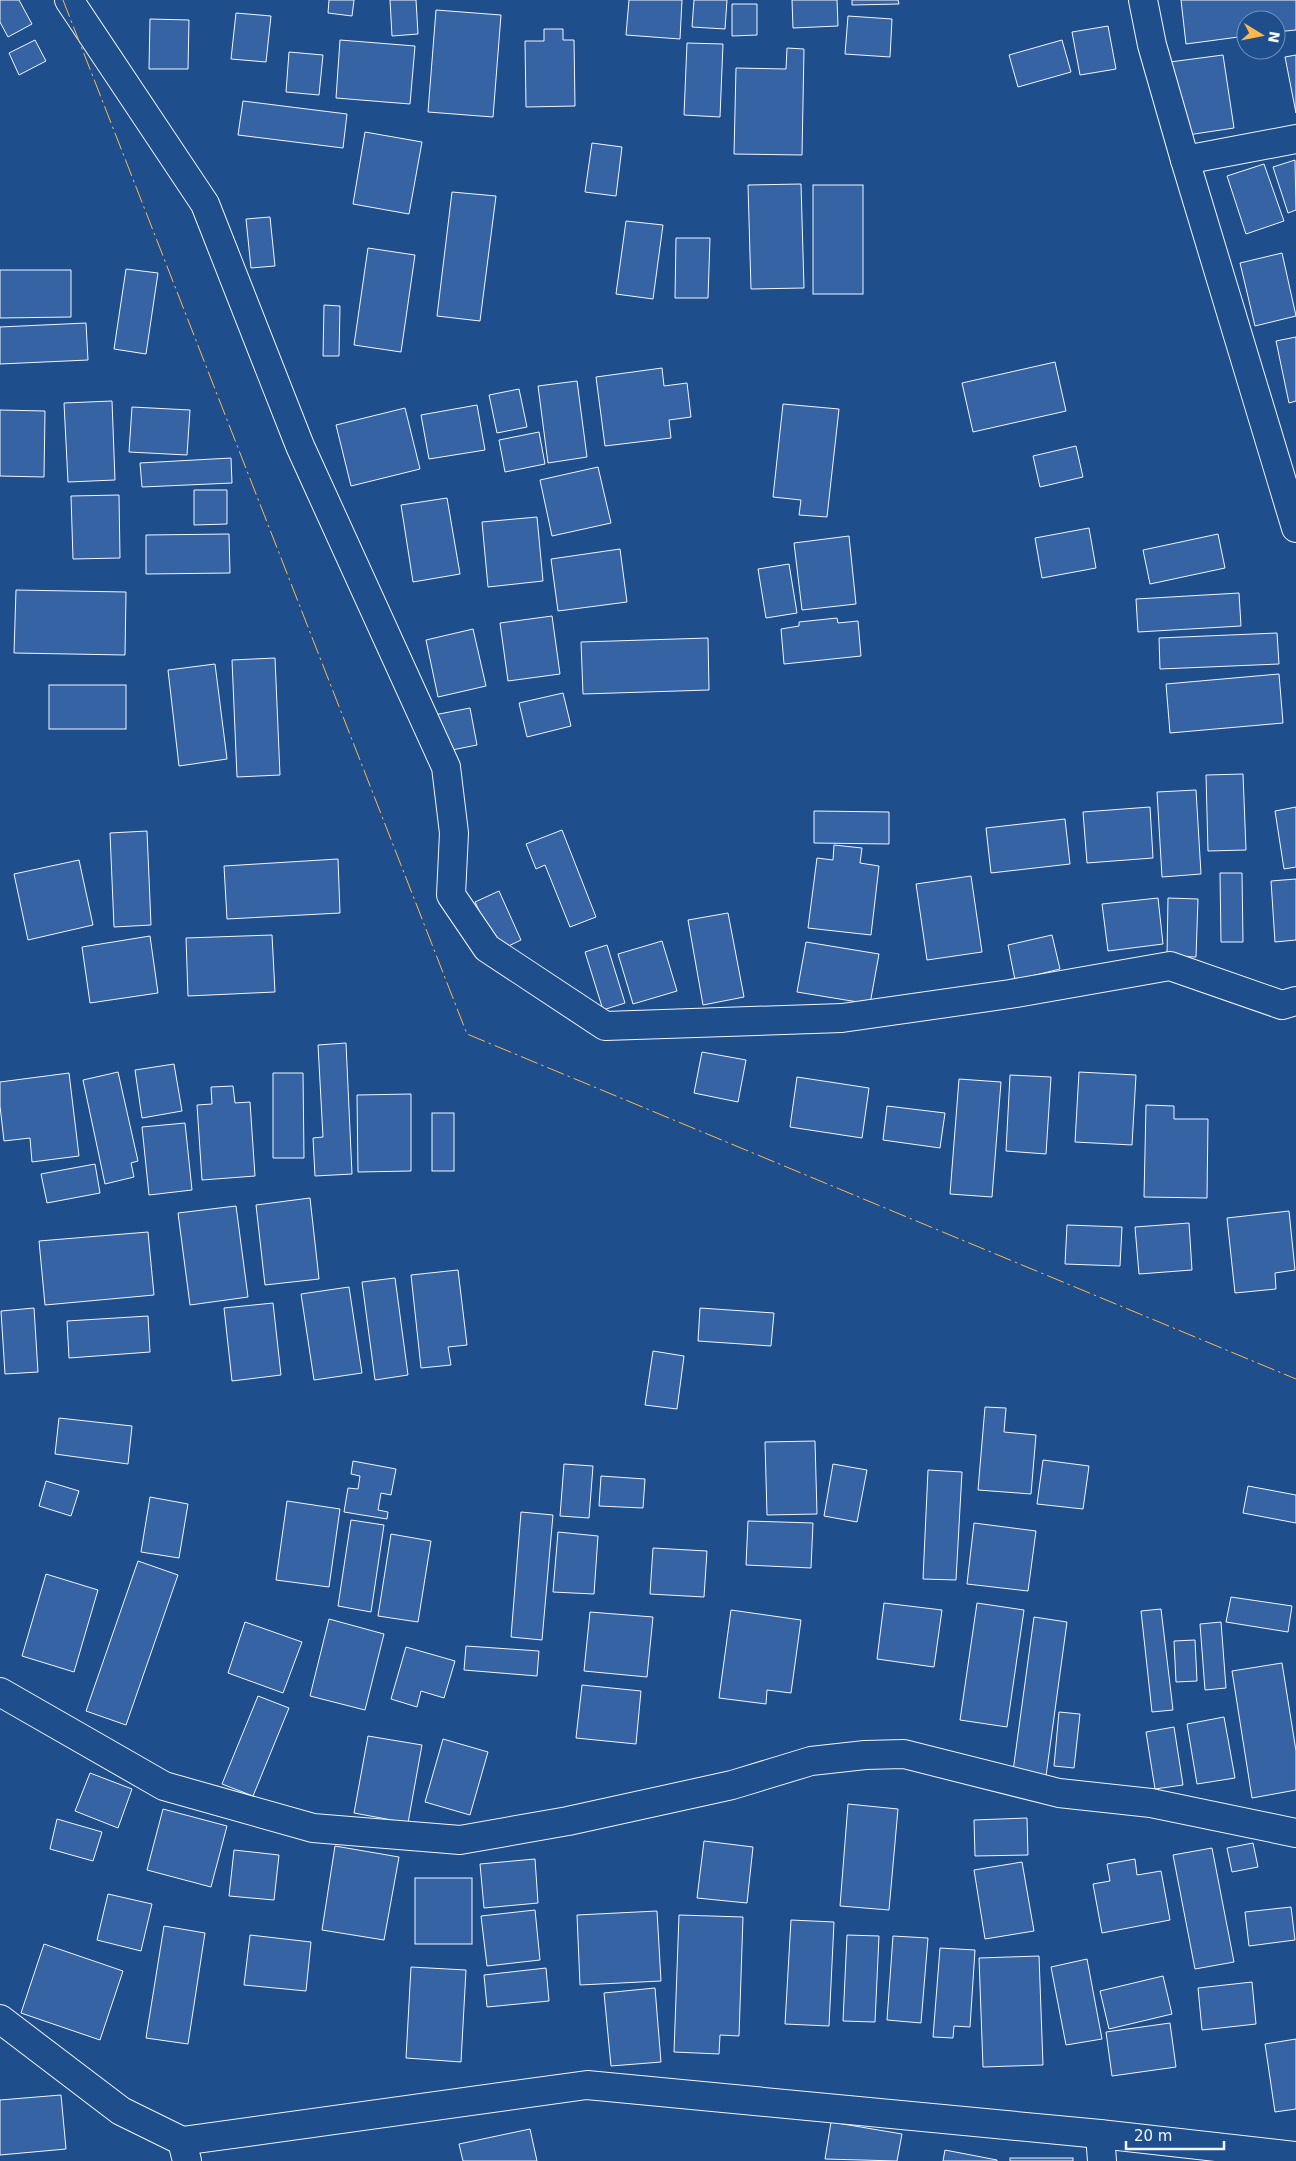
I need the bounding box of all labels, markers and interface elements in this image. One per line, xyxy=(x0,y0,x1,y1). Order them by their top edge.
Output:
north arrow xyxy=(1236,10,1286,60)
text: N xyxy=(1265,30,1283,44)
scale bar xyxy=(1126,2118,1224,2150)
text: 20 m xyxy=(1134,2127,1172,2145)

